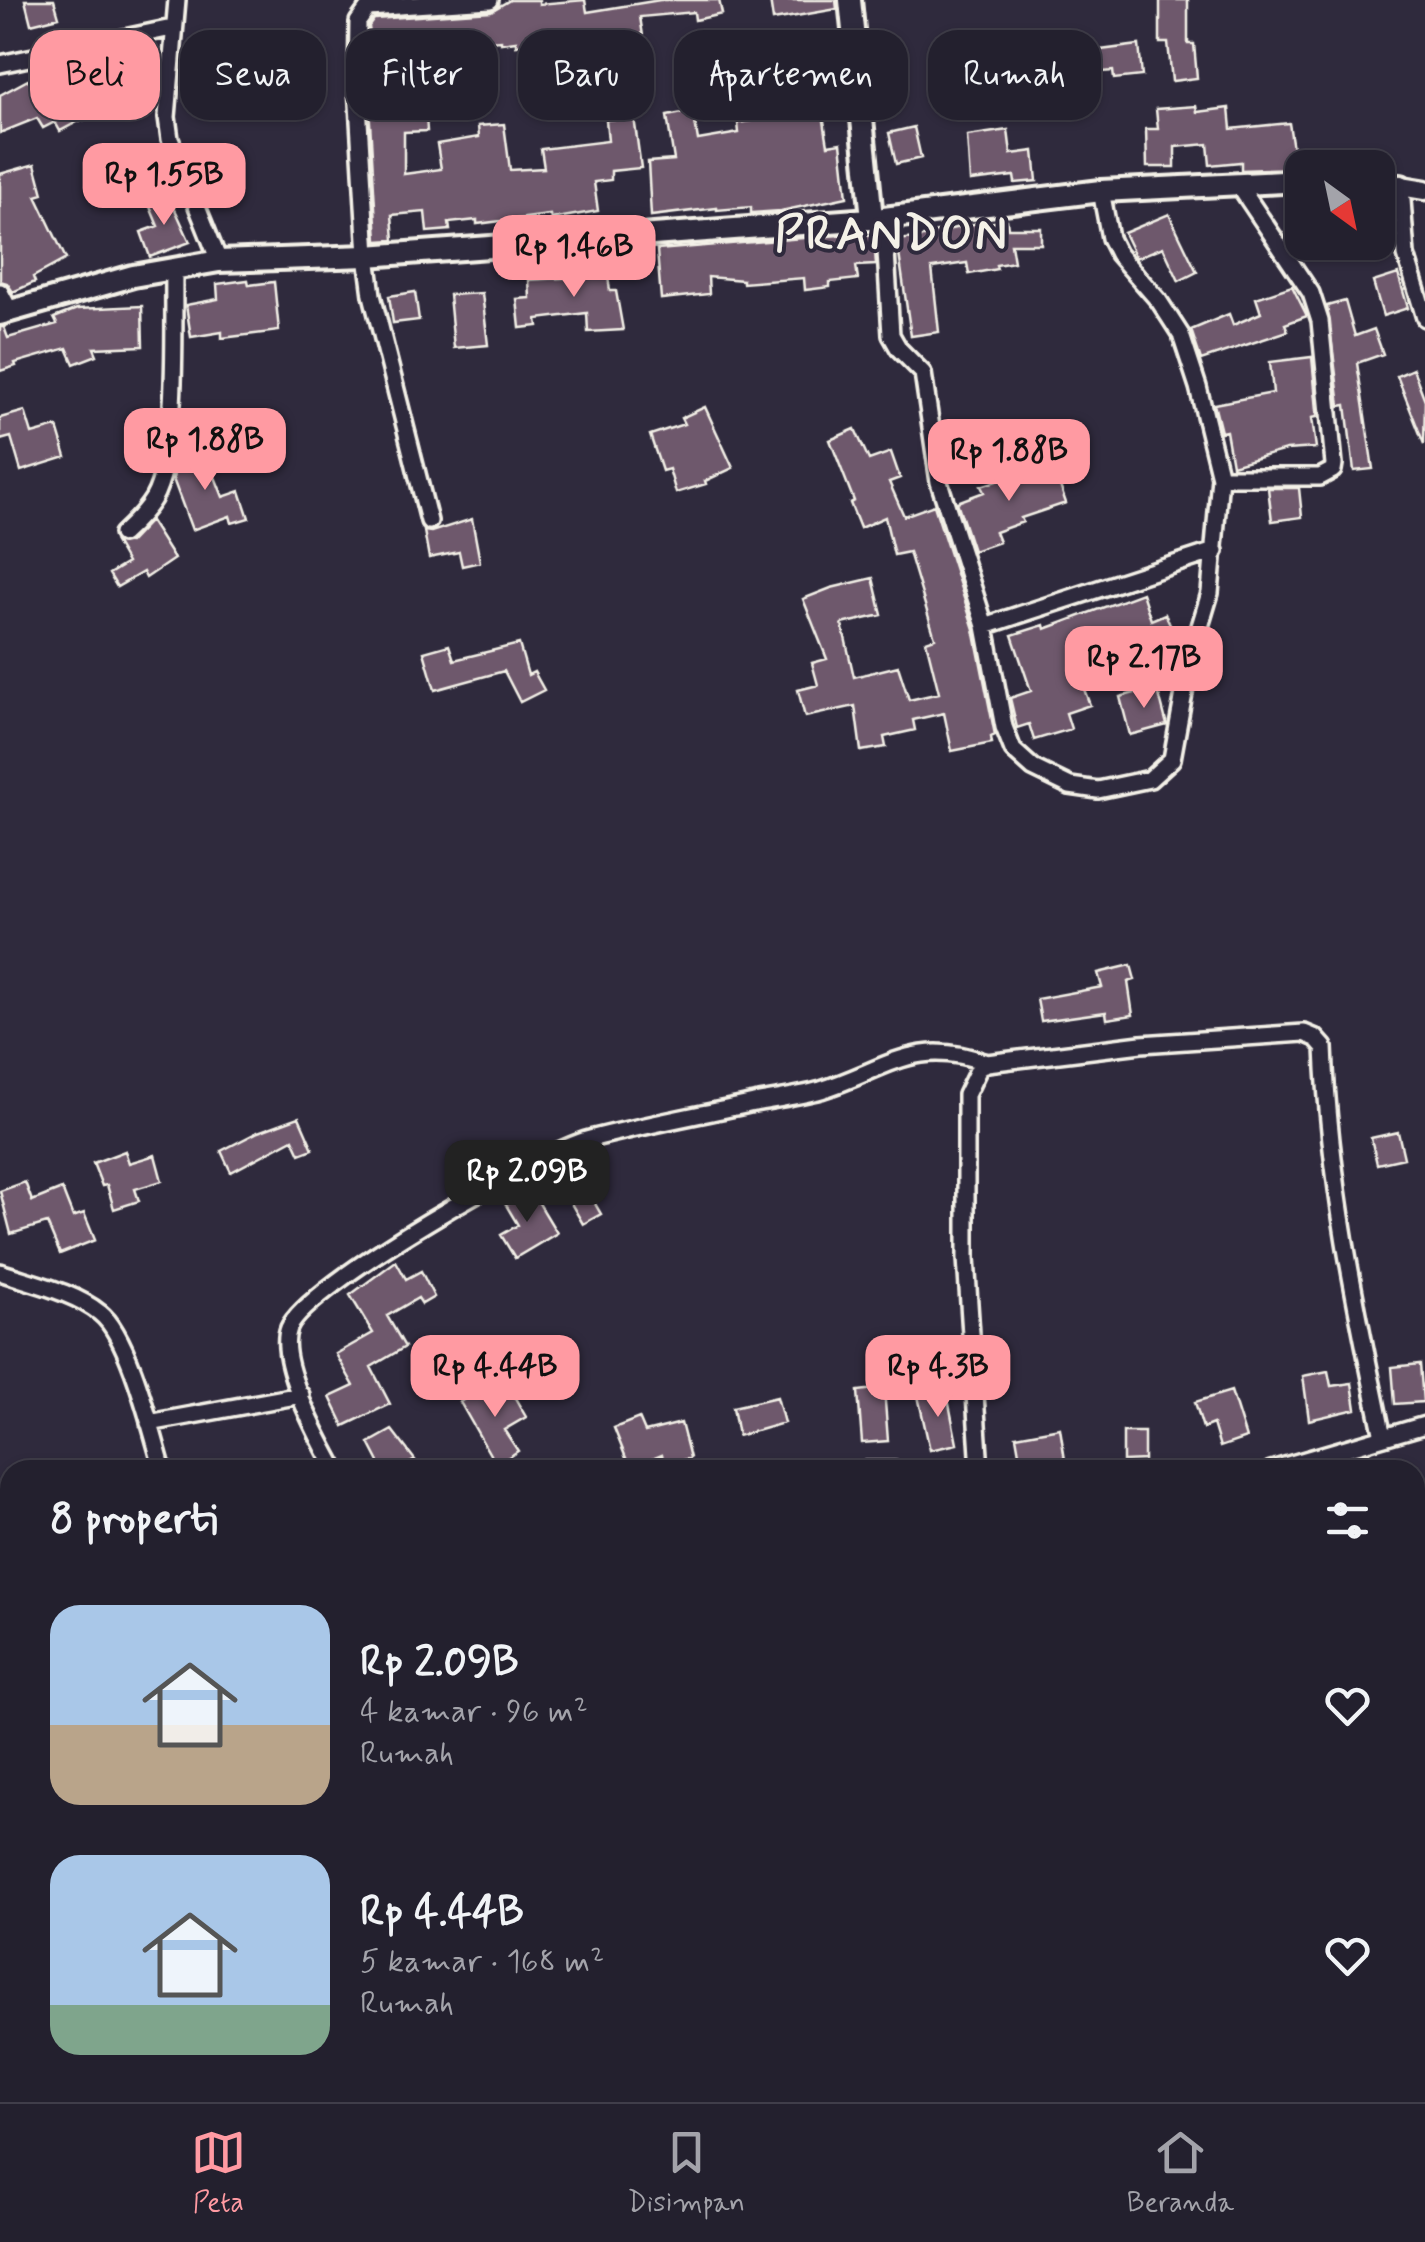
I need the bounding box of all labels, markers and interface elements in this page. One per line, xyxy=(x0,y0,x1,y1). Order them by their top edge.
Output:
chip: Beli xyxy=(30,30,160,120)
chip: Sewa xyxy=(180,30,326,120)
chip: Filter xyxy=(346,30,498,120)
chip: Baru xyxy=(518,30,654,120)
chip: Apartemen xyxy=(674,30,908,120)
chip: Rumah xyxy=(928,30,1101,120)
pin: Rp 1.55B xyxy=(61,143,267,228)
north arrow xyxy=(1285,150,1395,260)
map controls xyxy=(1285,150,1395,260)
text: Rp 1.55B xyxy=(105,154,223,196)
district label: PRANDON xyxy=(775,204,1010,267)
pin: Rp 1.46B xyxy=(471,215,677,300)
text: Rp 1.46B xyxy=(515,226,633,268)
pin: Rp 1.88B xyxy=(102,408,308,493)
text: Rp 1.88B xyxy=(146,419,264,461)
pin: Rp 1.88B xyxy=(906,419,1112,504)
text: Rp 1.88B xyxy=(950,430,1068,472)
pin: Rp 2.17B xyxy=(1041,626,1247,711)
text: Rp 2.17B xyxy=(1087,637,1201,679)
pin: Rp 2.09B xyxy=(424,1140,630,1225)
text: Rp 2.09B xyxy=(467,1151,587,1193)
pin: Rp 4.44B xyxy=(392,1335,598,1420)
pin: Rp 4.3B xyxy=(846,1335,1030,1420)
text: Rp 4.44B xyxy=(433,1346,557,1388)
text: Rp 4.3B xyxy=(887,1346,989,1388)
text: 8 properti xyxy=(50,1493,218,1548)
icon: filters xyxy=(1320,1493,1375,1548)
text: Rp 2.09B xyxy=(360,1636,519,1691)
icon: home xyxy=(130,1645,250,1765)
icon: heart xyxy=(1320,1678,1375,1733)
text: 4 kamar · 96 m² xyxy=(360,1691,588,1733)
text: Rumah xyxy=(360,1733,454,1775)
text: Rp 4.44B xyxy=(360,1886,524,1941)
icon: home xyxy=(130,1895,250,2015)
icon: heart xyxy=(1320,1928,1375,1983)
text: 5 kamar · 168 m² xyxy=(360,1941,604,1983)
text: Rumah xyxy=(360,1983,454,2025)
tab: Peta xyxy=(191,2125,246,2222)
tab: Disimpan xyxy=(628,2125,745,2222)
tab: Beranda xyxy=(1127,2125,1234,2222)

